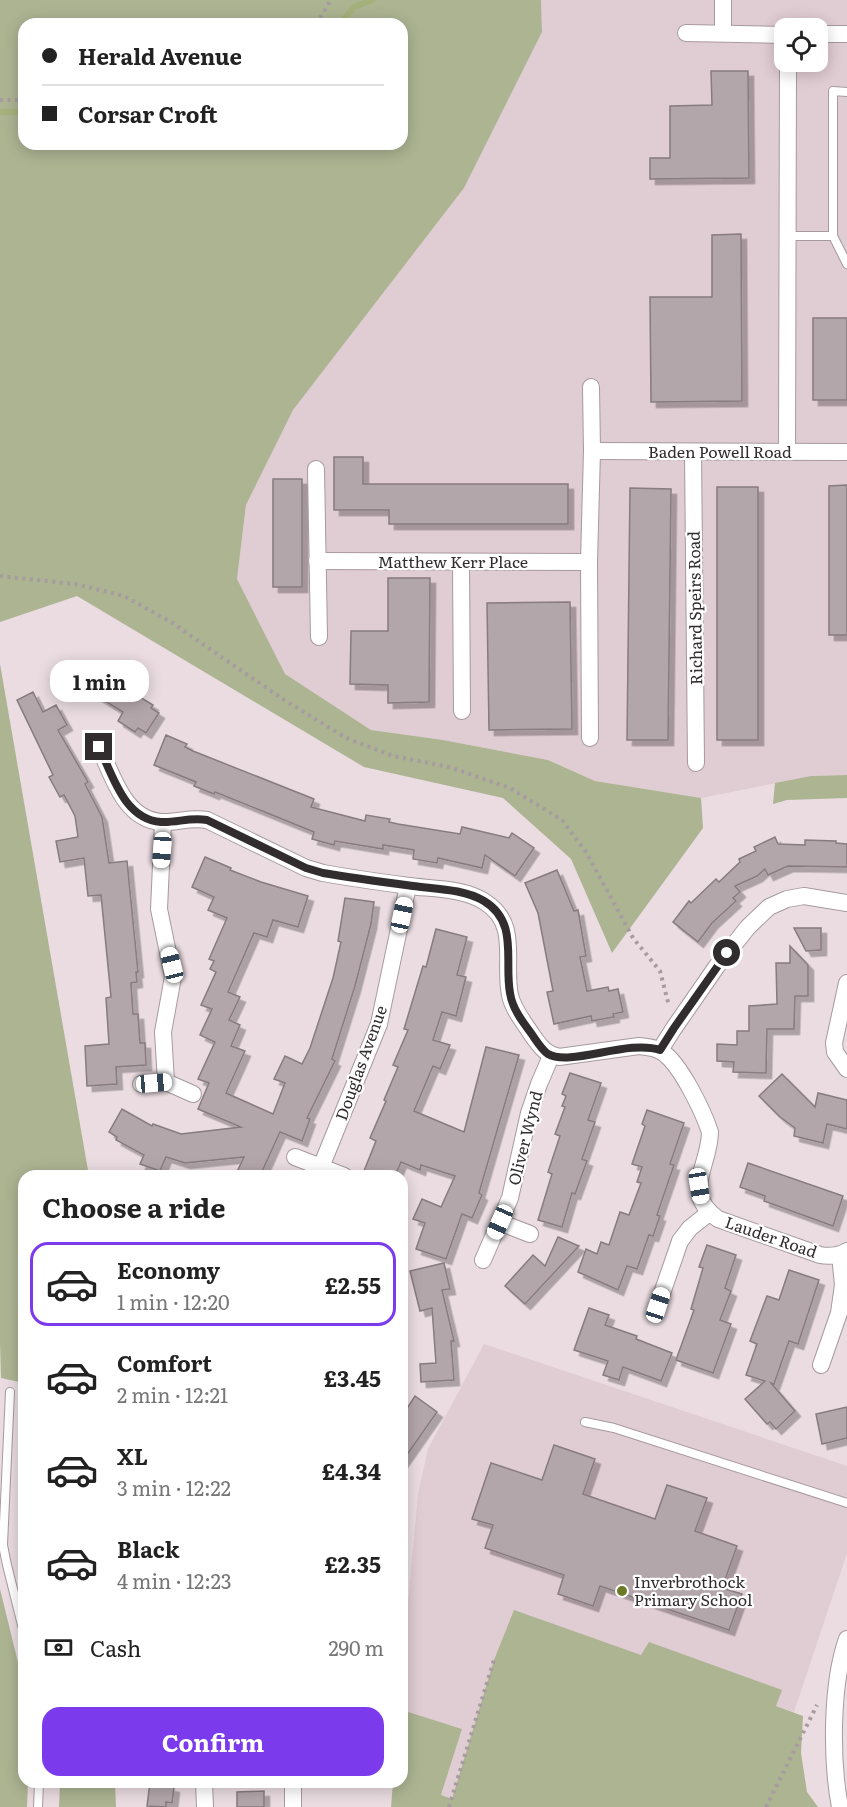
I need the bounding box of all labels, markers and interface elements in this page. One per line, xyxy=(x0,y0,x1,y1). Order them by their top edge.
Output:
map controls xyxy=(774,18,828,72)
button: locate xyxy=(774,18,828,72)
text: Herald Avenue xyxy=(78,39,242,72)
text: Corsar Croft xyxy=(78,97,218,130)
street label: Baden Powell Road xyxy=(648,439,792,463)
street label: Richard Speirs Road xyxy=(681,531,707,685)
street label: Matthew Kerr Place xyxy=(378,549,528,573)
callout: 1 min xyxy=(50,660,148,702)
text: 1 min xyxy=(73,666,126,696)
route end xyxy=(85,733,112,760)
car xyxy=(152,831,172,869)
car xyxy=(389,896,415,934)
route start xyxy=(713,939,740,966)
car xyxy=(159,945,185,985)
street label: Douglas Avenue xyxy=(328,1002,392,1124)
car xyxy=(135,1072,173,1094)
street label: Oliver Wynd xyxy=(501,1088,547,1187)
car xyxy=(687,1167,711,1205)
text: Choose a ride xyxy=(42,1186,225,1226)
car xyxy=(484,1202,516,1242)
street label: Lauder Road xyxy=(722,1209,821,1263)
text: Economy xyxy=(117,1253,220,1286)
icon: car xyxy=(45,1257,99,1311)
text: £2.55 xyxy=(325,1268,381,1301)
car xyxy=(644,1285,672,1325)
text: 1 min · 12:20 xyxy=(117,1286,230,1316)
text: Comfort xyxy=(117,1346,212,1379)
icon: car xyxy=(45,1350,99,1404)
text: £3.45 xyxy=(324,1361,381,1394)
text: 2 min · 12:21 xyxy=(117,1379,228,1409)
text: XL xyxy=(117,1439,148,1472)
icon: car xyxy=(45,1443,99,1497)
text: £4.34 xyxy=(322,1454,381,1487)
text: 3 min · 12:22 xyxy=(117,1472,231,1502)
text: Black xyxy=(117,1532,179,1565)
icon: car xyxy=(45,1536,99,1590)
text: £2.35 xyxy=(325,1547,381,1580)
text: 4 min · 12:23 xyxy=(117,1565,232,1595)
place label: Inverbrothock Primary School xyxy=(634,1569,752,1611)
marker: Inverbrothock Primary School xyxy=(615,1584,629,1598)
icon: cash xyxy=(42,1631,75,1664)
text: Cash xyxy=(90,1631,141,1664)
text: 290 m xyxy=(328,1632,384,1662)
button: Confirm xyxy=(42,1707,384,1776)

